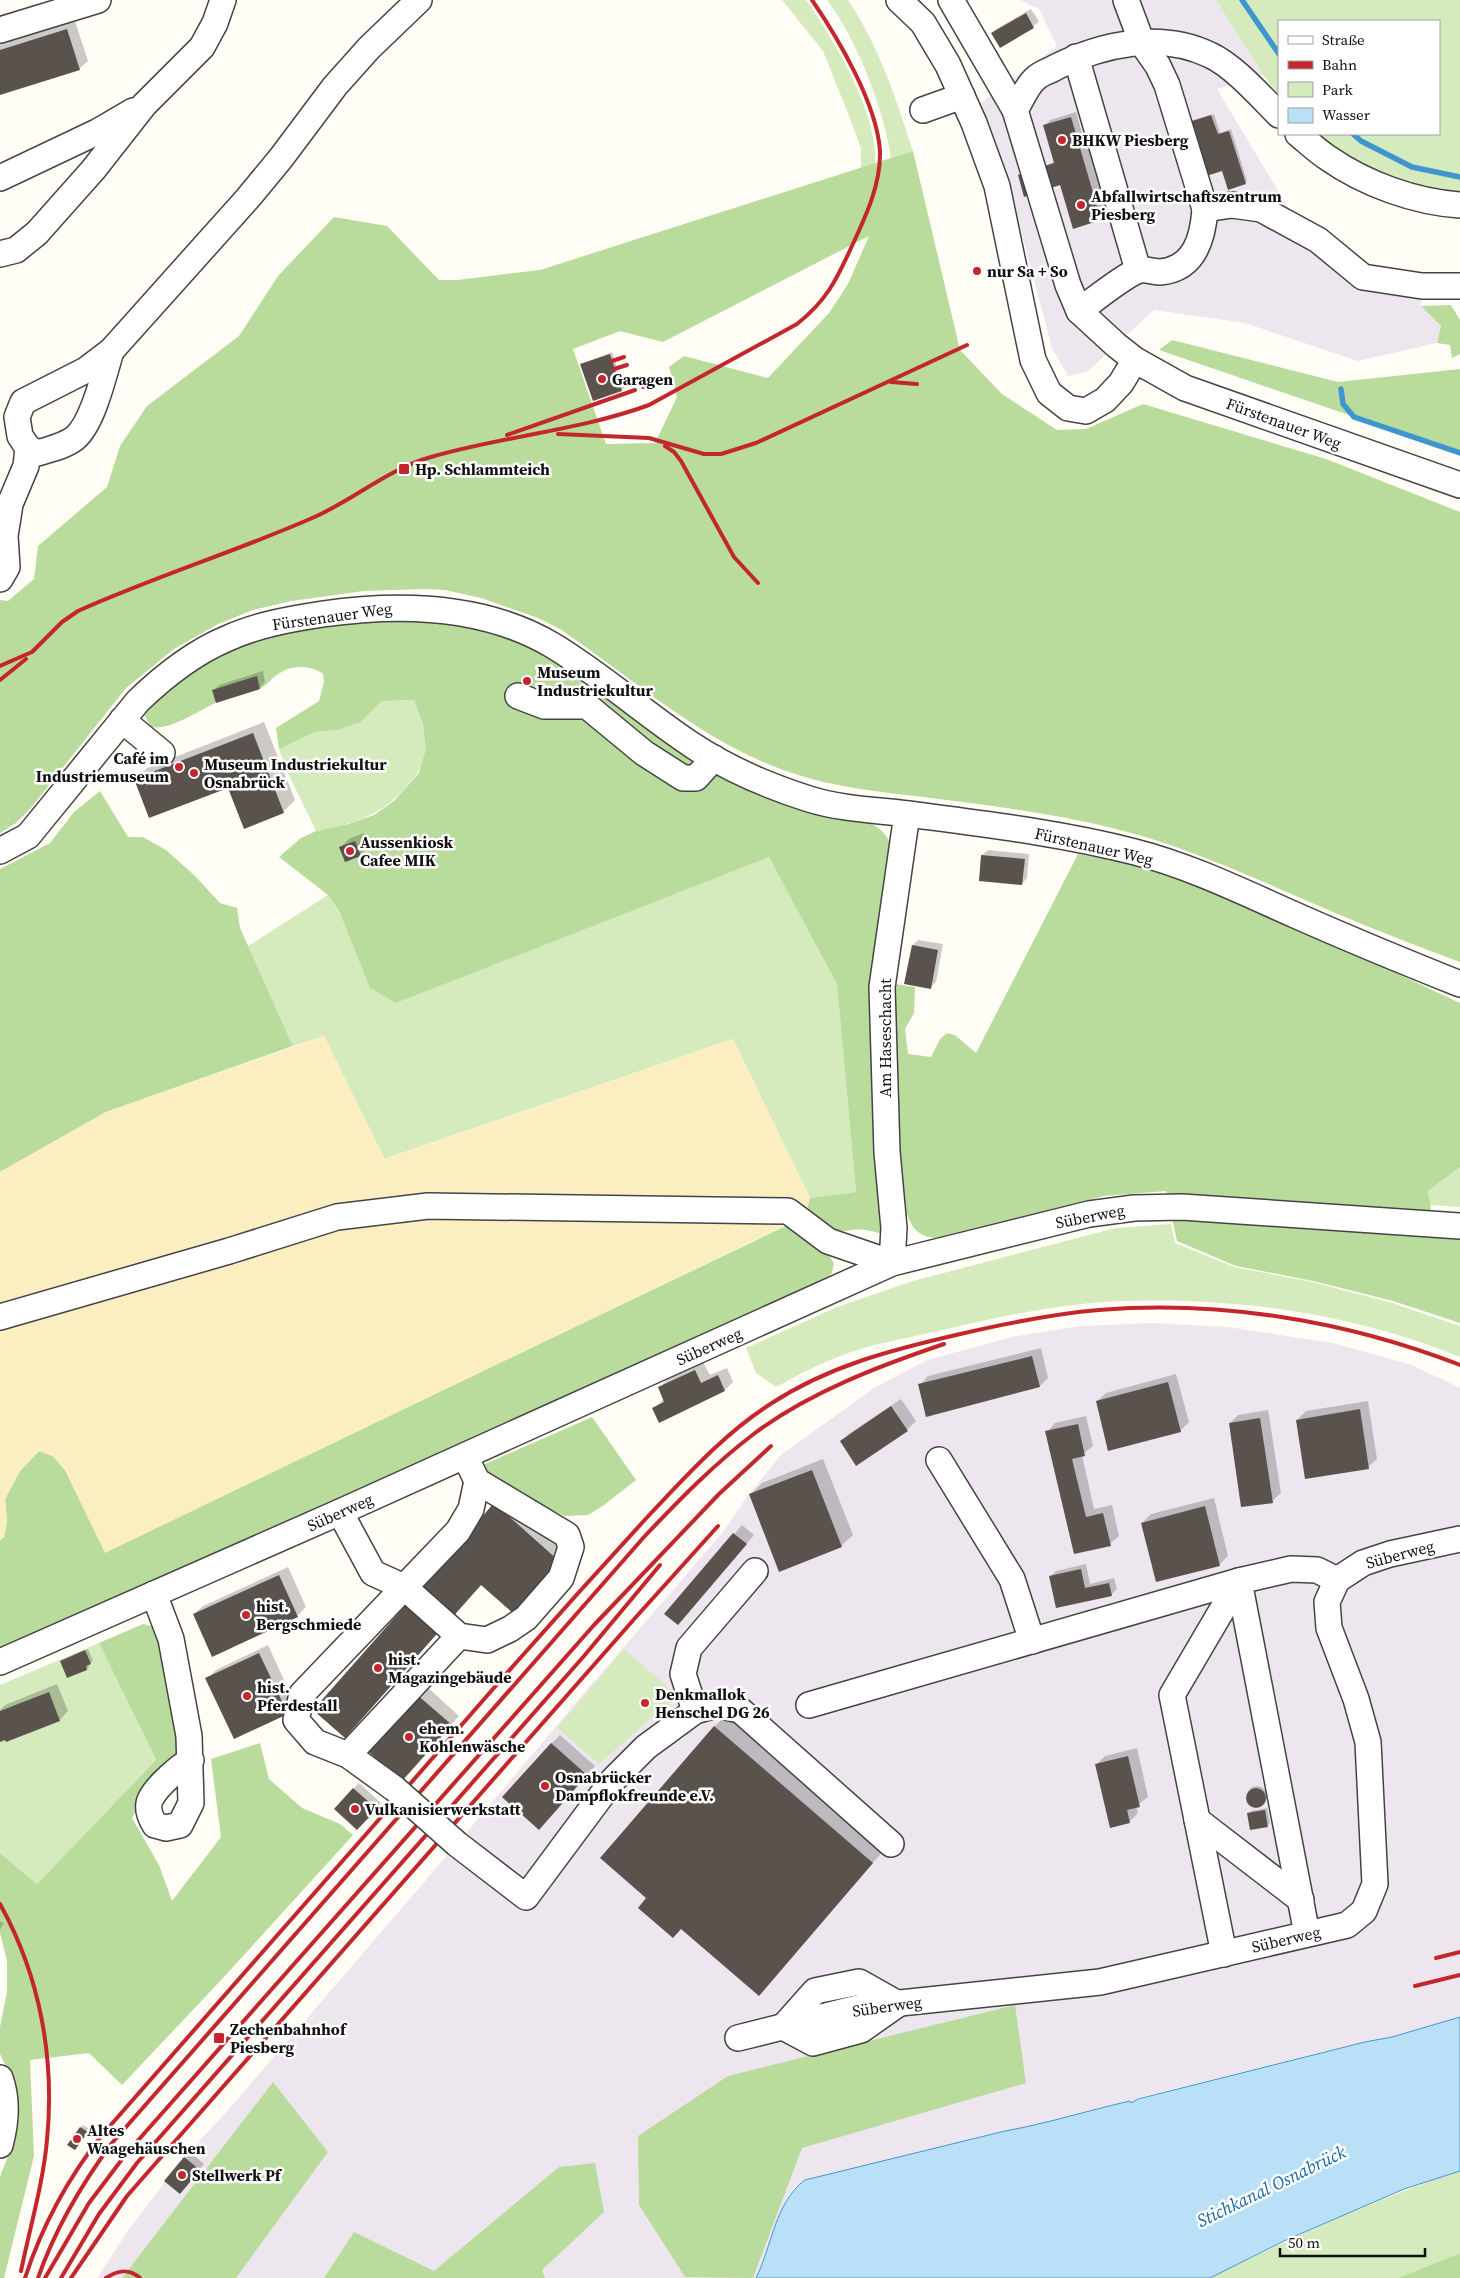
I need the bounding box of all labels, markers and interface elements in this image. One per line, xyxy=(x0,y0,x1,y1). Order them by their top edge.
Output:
legend xyxy=(1278,20,1440,135)
text: Straße xyxy=(1322,29,1365,50)
text: Bahn xyxy=(1322,54,1357,75)
text: Park xyxy=(1322,79,1354,100)
text: Wasser xyxy=(1322,104,1371,125)
place label: BHKW Piesberg xyxy=(1072,129,1189,151)
marker: BHKW Piesberg xyxy=(1056,134,1068,146)
place label: Abfallwirtschaftszentrum Piesberg xyxy=(1091,185,1282,225)
marker: Abfallwirtschaftszentrum Piesberg xyxy=(1075,199,1087,211)
place label: nur Sa + So xyxy=(987,260,1068,282)
marker: nur Sa + So xyxy=(971,265,983,277)
place label: Garagen xyxy=(612,368,673,390)
marker: Garagen xyxy=(596,373,608,385)
street label: Fürstenauer Weg xyxy=(1223,392,1345,454)
place label: Hp. Schlammteich xyxy=(415,458,550,480)
marker: Hp. Schlammteich xyxy=(397,462,411,476)
street label: Fürstenauer Weg xyxy=(271,597,393,635)
place label: Museum Industriekultur xyxy=(537,661,653,701)
marker: Museum Industriekultur xyxy=(521,675,533,687)
place label: Café im Industriemuseum xyxy=(36,747,169,787)
place label: Museum Industriekultur Osnabrück xyxy=(204,753,387,793)
marker: Café im Industriemuseum xyxy=(173,761,185,773)
marker: Museum Industriekultur Osnabrück xyxy=(188,767,200,779)
street label: Fürstenauer Weg xyxy=(1033,822,1155,870)
place label: Aussenkiosk Cafee MIK xyxy=(360,831,453,871)
marker: Aussenkiosk Cafee MIK xyxy=(344,845,356,857)
street label: Am Haseschacht xyxy=(874,978,896,1098)
street label: Süberweg xyxy=(1054,1199,1126,1233)
street label: Süberweg xyxy=(673,1322,745,1370)
street label: Süberweg xyxy=(304,1488,376,1536)
street label: Süberweg xyxy=(1363,1534,1437,1574)
place label: hist. Bergschmiede xyxy=(256,1595,361,1635)
marker: hist. Bergschmiede xyxy=(240,1609,252,1621)
place label: hist. Magazingebäude xyxy=(388,1648,512,1688)
marker: hist. Magazingebäude xyxy=(372,1662,384,1674)
place label: hist. Pferdestall xyxy=(257,1676,338,1716)
place label: Denkmallok Henschel DG 26 xyxy=(655,1683,770,1723)
marker: hist. Pferdestall xyxy=(241,1690,253,1702)
marker: Denkmallok Henschel DG 26 xyxy=(639,1697,651,1709)
place label: ehem. Kohlenwäsche xyxy=(419,1717,525,1757)
marker: ehem. Kohlenwäsche xyxy=(403,1731,415,1743)
place label: Osnabrücker Dampflokfreunde e.V. xyxy=(555,1766,714,1806)
marker: Osnabrücker Dampflokfreunde e.V. xyxy=(539,1780,551,1792)
place label: Vulkanisierwerkstatt xyxy=(365,1798,521,1820)
marker: Vulkanisierwerkstatt xyxy=(349,1803,361,1815)
street label: Süberweg xyxy=(1249,1920,1323,1958)
street label: Süberweg xyxy=(851,1990,923,2022)
place label: Zechenbahnhof Piesberg xyxy=(230,2018,348,2058)
marker: Zechenbahnhof Piesberg xyxy=(212,2031,226,2045)
place label: Altes Waagehäuschen xyxy=(87,2119,206,2159)
marker: Altes Waagehäuschen xyxy=(71,2133,83,2145)
water label: Stichkanal Osnabrück xyxy=(1192,2139,1350,2233)
place label: Stellwerk Pf xyxy=(192,2164,283,2186)
marker: Stellwerk Pf xyxy=(176,2169,188,2181)
scale bar xyxy=(1280,2226,1425,2258)
text: 50 m xyxy=(1288,2232,1320,2253)

